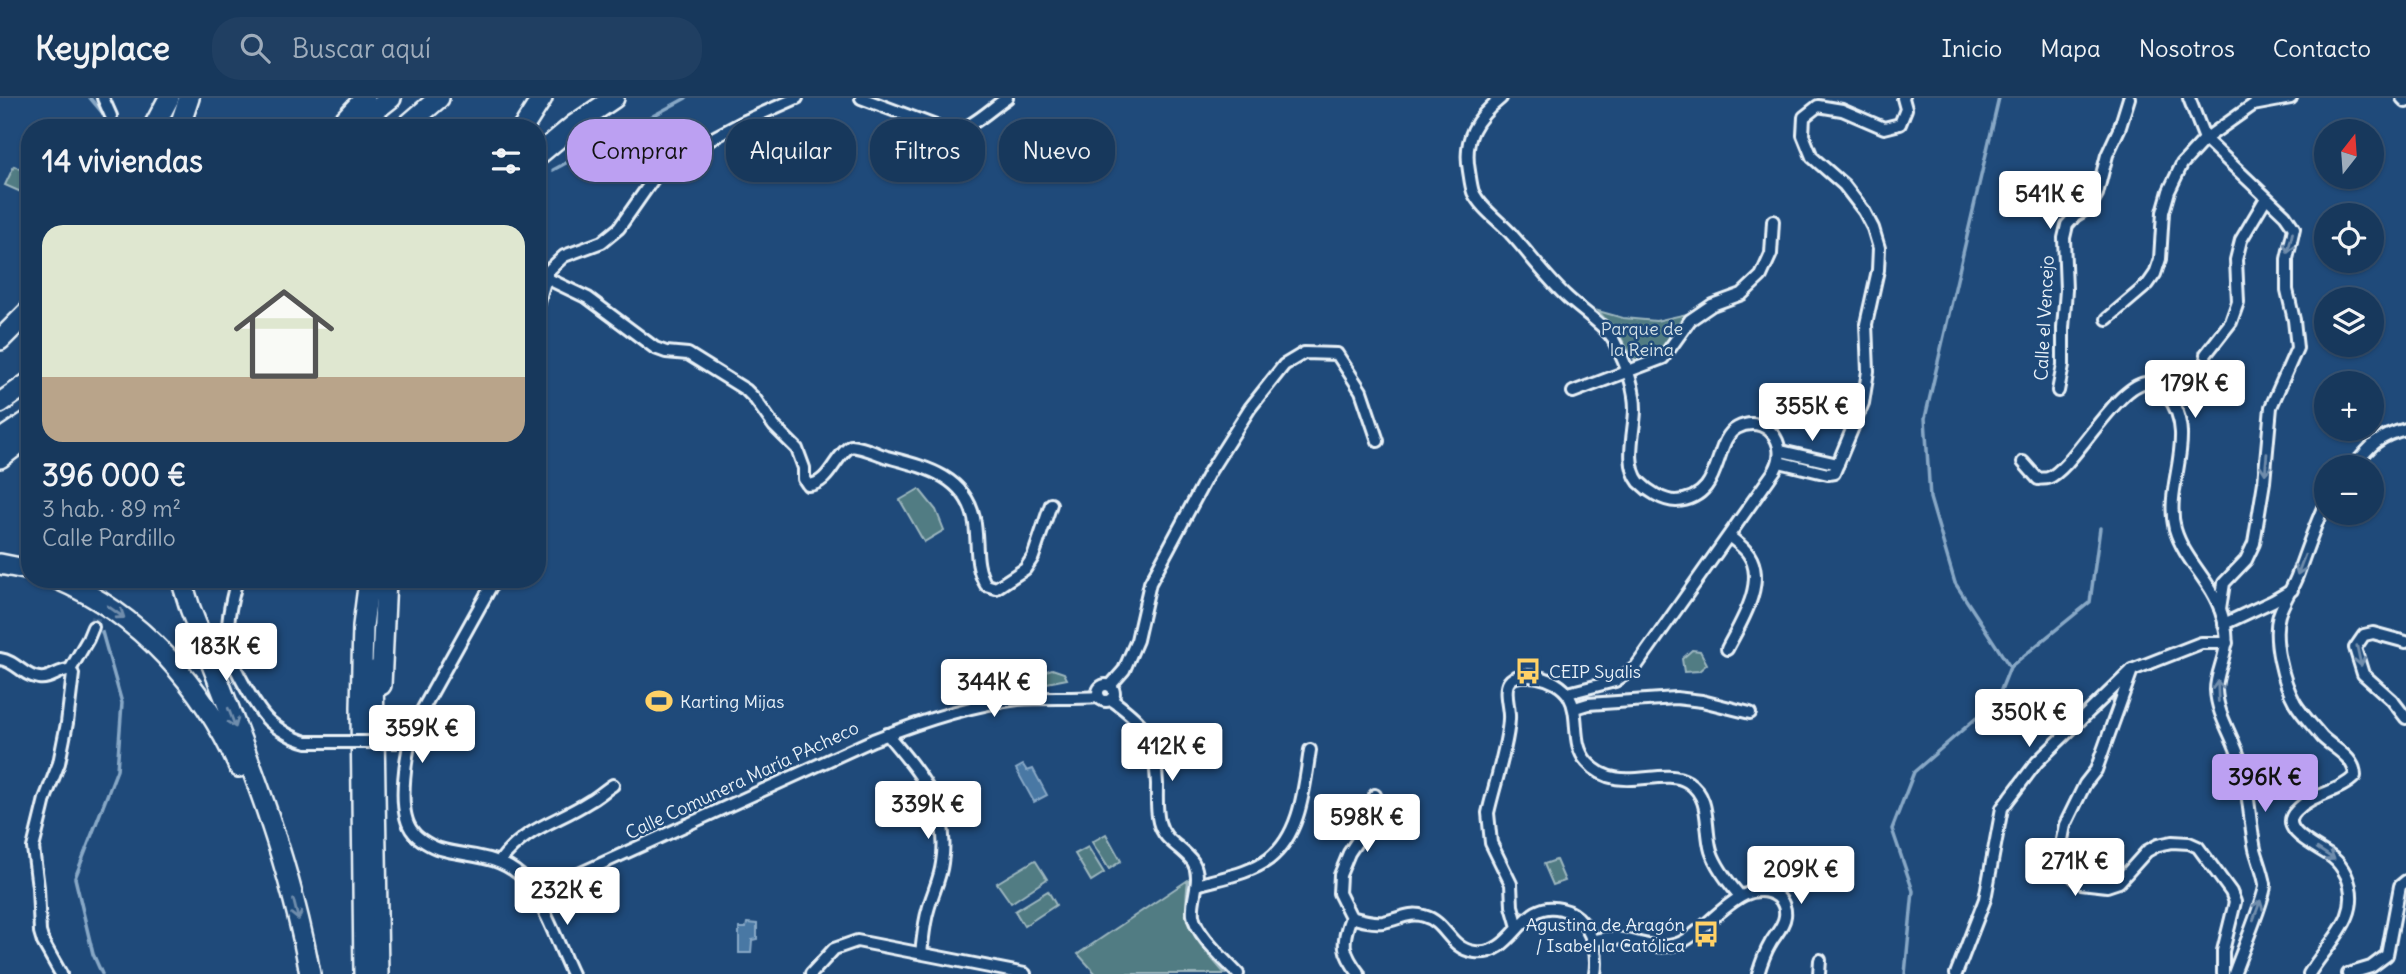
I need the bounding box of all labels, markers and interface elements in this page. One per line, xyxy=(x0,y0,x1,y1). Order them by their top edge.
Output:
search box xyxy=(212,17,702,80)
text: Keyplace xyxy=(35,27,170,69)
icon: search xyxy=(236,29,274,67)
text: Buscar aquí xyxy=(292,32,431,65)
text: Inicio xyxy=(1942,33,2002,63)
text: Mapa xyxy=(2040,33,2101,63)
text: Nosotros xyxy=(2139,33,2235,63)
text: Contacto xyxy=(2273,33,2371,63)
chip: Comprar xyxy=(567,119,712,182)
chip: Alquilar xyxy=(726,119,856,182)
chip: Filtros xyxy=(870,119,985,182)
chip: Nuevo xyxy=(999,119,1115,182)
north arrow xyxy=(2314,119,2384,189)
map controls xyxy=(2314,119,2384,525)
text: 14 viviendas xyxy=(42,142,203,180)
icon: filters xyxy=(487,142,525,180)
pin: 541K € xyxy=(1993,172,2107,231)
text: 541K € xyxy=(2015,179,2085,208)
button: locate xyxy=(2314,203,2384,273)
one-way arrow xyxy=(2283,231,2297,254)
street label: Calle el Vencejo xyxy=(2029,255,2059,381)
icon: home xyxy=(221,271,347,397)
button: layers xyxy=(2314,287,2384,357)
park label: Parque de la Reina xyxy=(1601,317,1683,361)
pin: 179K € xyxy=(2138,360,2252,420)
text: 179K € xyxy=(2161,368,2229,397)
button: + xyxy=(2314,371,2384,441)
pin: 355K € xyxy=(1755,384,1869,443)
text: 355K € xyxy=(1775,391,1849,420)
one-way arrow xyxy=(2259,452,2272,474)
button: − xyxy=(2314,455,2384,525)
text: 396 000 € xyxy=(42,456,186,494)
text: 3 hab. · 89 m² xyxy=(42,494,181,523)
text: Calle Pardillo xyxy=(42,523,176,552)
one-way arrow xyxy=(2294,553,2306,575)
one-way arrow xyxy=(106,605,125,619)
pin: 183K € xyxy=(169,624,283,683)
text: 183K € xyxy=(191,631,261,660)
one-way arrow xyxy=(2354,645,2367,667)
bus stop icon: CEIP Syalis xyxy=(1513,656,1543,686)
pin: 344K € xyxy=(937,660,1051,719)
place label: CEIP Syalis xyxy=(1549,660,1641,683)
text: 344K € xyxy=(957,667,1031,696)
one-way arrow xyxy=(2212,680,2225,703)
sports icon: Karting Mijas xyxy=(644,686,674,716)
place label: Karting Mijas xyxy=(680,690,785,713)
pin: 350K € xyxy=(1972,690,2086,749)
text: 350K € xyxy=(1991,697,2067,726)
one-way arrow xyxy=(227,706,240,728)
pin: 359K € xyxy=(365,706,479,765)
text: 359K € xyxy=(385,713,459,742)
street label: Calle Comunera María PAcheco xyxy=(622,716,862,844)
pin: 412K € xyxy=(1115,724,1229,783)
text: 412K € xyxy=(1137,731,1207,760)
pin: 396K € xyxy=(2208,754,2322,814)
text: 396K € xyxy=(2228,762,2302,791)
pin: 339K € xyxy=(871,782,985,841)
text: 339K € xyxy=(891,789,965,818)
pin: 598K € xyxy=(1310,794,1424,854)
text: 598K € xyxy=(1330,802,1404,831)
pin: 271K € xyxy=(2018,838,2132,898)
pin: 209K € xyxy=(1744,846,1858,906)
text: 271K € xyxy=(2041,846,2109,875)
one-way arrow xyxy=(2315,847,2335,861)
text: 209K € xyxy=(1763,854,1839,883)
pin: 232K € xyxy=(510,868,624,927)
text: 232K € xyxy=(531,875,603,904)
one-way arrow xyxy=(290,898,303,921)
one-way arrow xyxy=(2252,899,2265,921)
place label: Agustina de Aragón / Isabel la Católica xyxy=(1526,913,1685,957)
bus stop icon: Agustina de Aragón / Isabel la Católica xyxy=(1691,919,1721,949)

